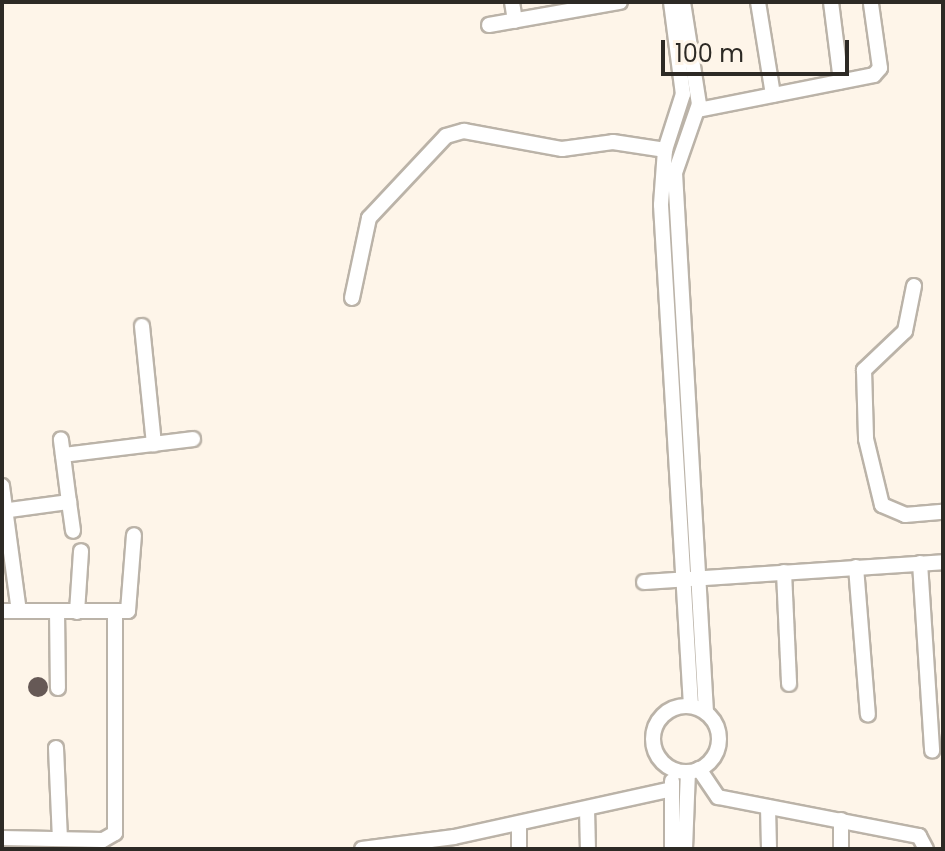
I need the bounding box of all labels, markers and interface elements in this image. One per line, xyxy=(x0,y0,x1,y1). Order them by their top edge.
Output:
scale bar xyxy=(665,24,853,74)
text: 100 m xyxy=(675,37,744,70)

